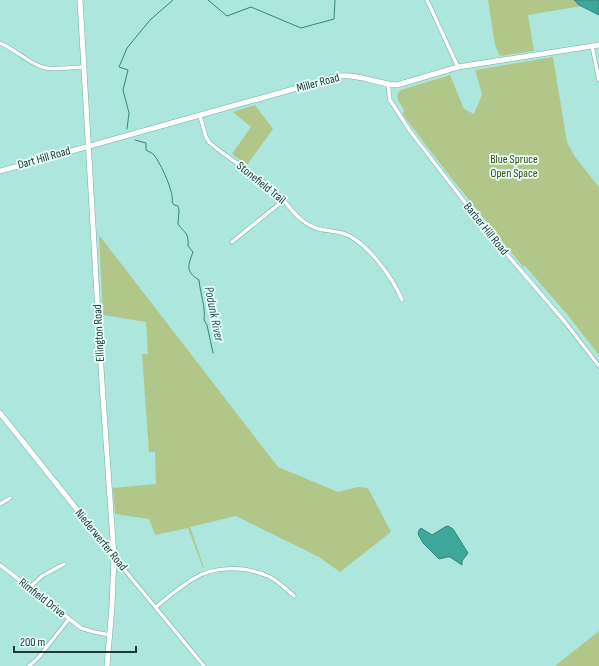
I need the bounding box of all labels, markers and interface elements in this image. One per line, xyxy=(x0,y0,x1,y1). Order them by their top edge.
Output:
street label: Miller Road xyxy=(295,70,341,96)
street label: Dart Hill Road xyxy=(16,143,72,173)
park label: Blue Spruce Open Space xyxy=(490,152,538,181)
street label: Stonefield Trail xyxy=(233,159,289,207)
street label: Barber Hill Road xyxy=(460,200,512,258)
water label: Podunk River xyxy=(201,285,227,344)
street label: Ellington Road xyxy=(90,304,108,362)
street label: Niederwerfer Road xyxy=(72,506,130,574)
street label: Rimfield Drive xyxy=(15,575,69,621)
scale bar xyxy=(14,628,136,654)
text: 200 m xyxy=(20,635,46,650)

